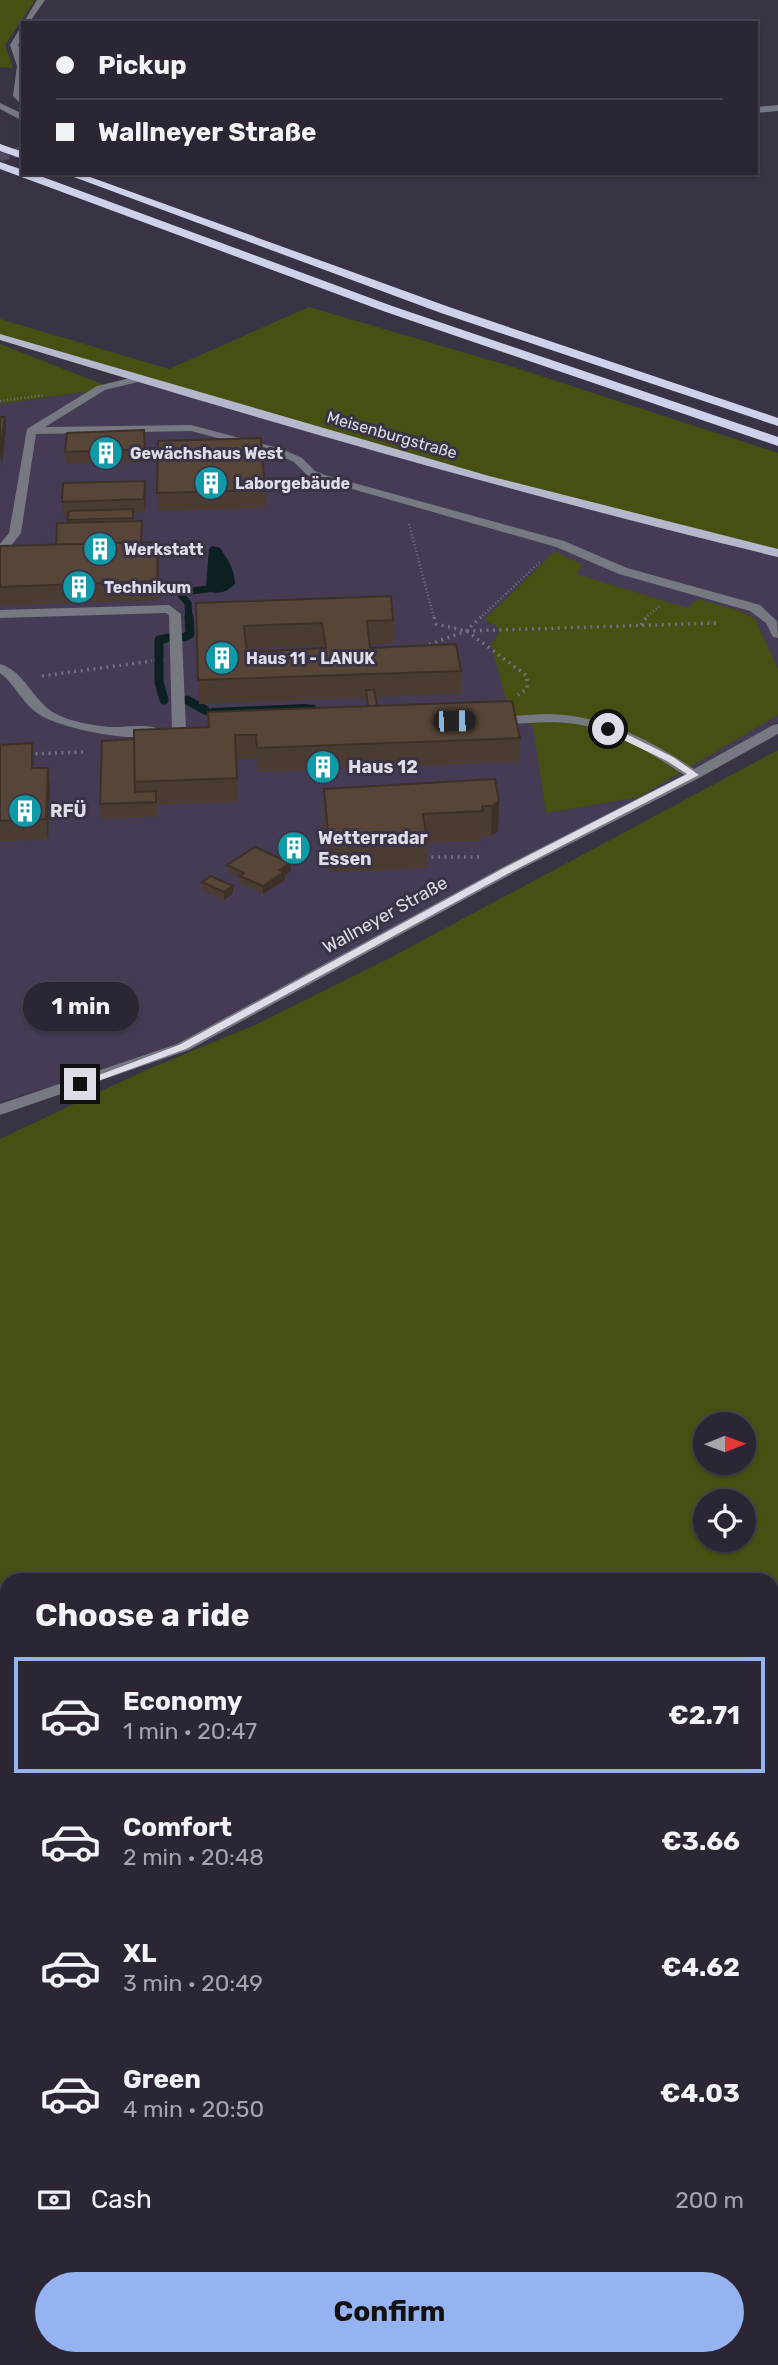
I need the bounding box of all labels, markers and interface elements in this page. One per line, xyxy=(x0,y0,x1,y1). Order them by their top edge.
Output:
text: Pickup xyxy=(98,50,187,81)
text: Wallneyer Straße xyxy=(98,117,317,148)
street label: Meisenburgstraße xyxy=(325,407,459,463)
building icon: Gewächshaus West xyxy=(87,434,125,472)
place label: Gewächshaus West xyxy=(130,444,284,463)
building icon: Laborgebäude xyxy=(192,464,230,502)
place label: Laborgebäude xyxy=(235,474,350,493)
building icon: Werkstatt xyxy=(81,530,119,568)
place label: Werkstatt xyxy=(124,540,204,559)
building icon: Technikum xyxy=(60,568,98,606)
place label: Technikum xyxy=(104,578,191,597)
building icon: Haus 11 - LANUK xyxy=(203,639,241,677)
place label: Haus 11 - LANUK xyxy=(246,649,375,668)
car xyxy=(433,710,476,732)
route start xyxy=(592,713,624,745)
building icon: Haus 12 xyxy=(304,748,342,786)
place label: Haus 12 xyxy=(348,756,418,778)
building icon: RFÜ xyxy=(6,792,44,830)
place label: RFÜ xyxy=(50,800,87,822)
place label: Wetterradar Essen xyxy=(318,827,428,870)
building icon: Wetterradar Essen xyxy=(275,829,313,867)
street label: Wallneyer Straße xyxy=(319,872,451,958)
callout: 1 min xyxy=(22,982,138,1032)
text: 1 min xyxy=(52,992,110,1020)
route end xyxy=(64,1068,96,1100)
north arrow xyxy=(693,1412,756,1475)
map controls xyxy=(693,1412,756,1552)
button: locate xyxy=(693,1489,756,1552)
text: Choose a ride xyxy=(35,1596,249,1634)
icon: car xyxy=(39,1684,102,1747)
text: Economy xyxy=(123,1686,242,1717)
text: €2.71 xyxy=(668,1700,740,1731)
text: 1 min · 20:47 xyxy=(123,1717,257,1745)
icon: car xyxy=(39,1810,102,1873)
text: Comfort xyxy=(123,1812,232,1843)
text: €3.66 xyxy=(661,1826,740,1857)
text: 2 min · 20:48 xyxy=(123,1843,264,1871)
icon: car xyxy=(39,1936,102,1999)
text: XL xyxy=(123,1938,156,1969)
text: €4.62 xyxy=(661,1952,740,1983)
text: 3 min · 20:49 xyxy=(123,1969,263,1997)
icon: car xyxy=(39,2062,102,2125)
text: Green xyxy=(123,2064,201,2095)
text: €4.03 xyxy=(660,2078,740,2109)
text: 4 min · 20:50 xyxy=(123,2095,264,2123)
icon: cash xyxy=(35,2181,73,2219)
text: Cash xyxy=(91,2184,152,2215)
text: 200 m xyxy=(675,2186,744,2214)
button: Confirm xyxy=(35,2272,744,2352)

